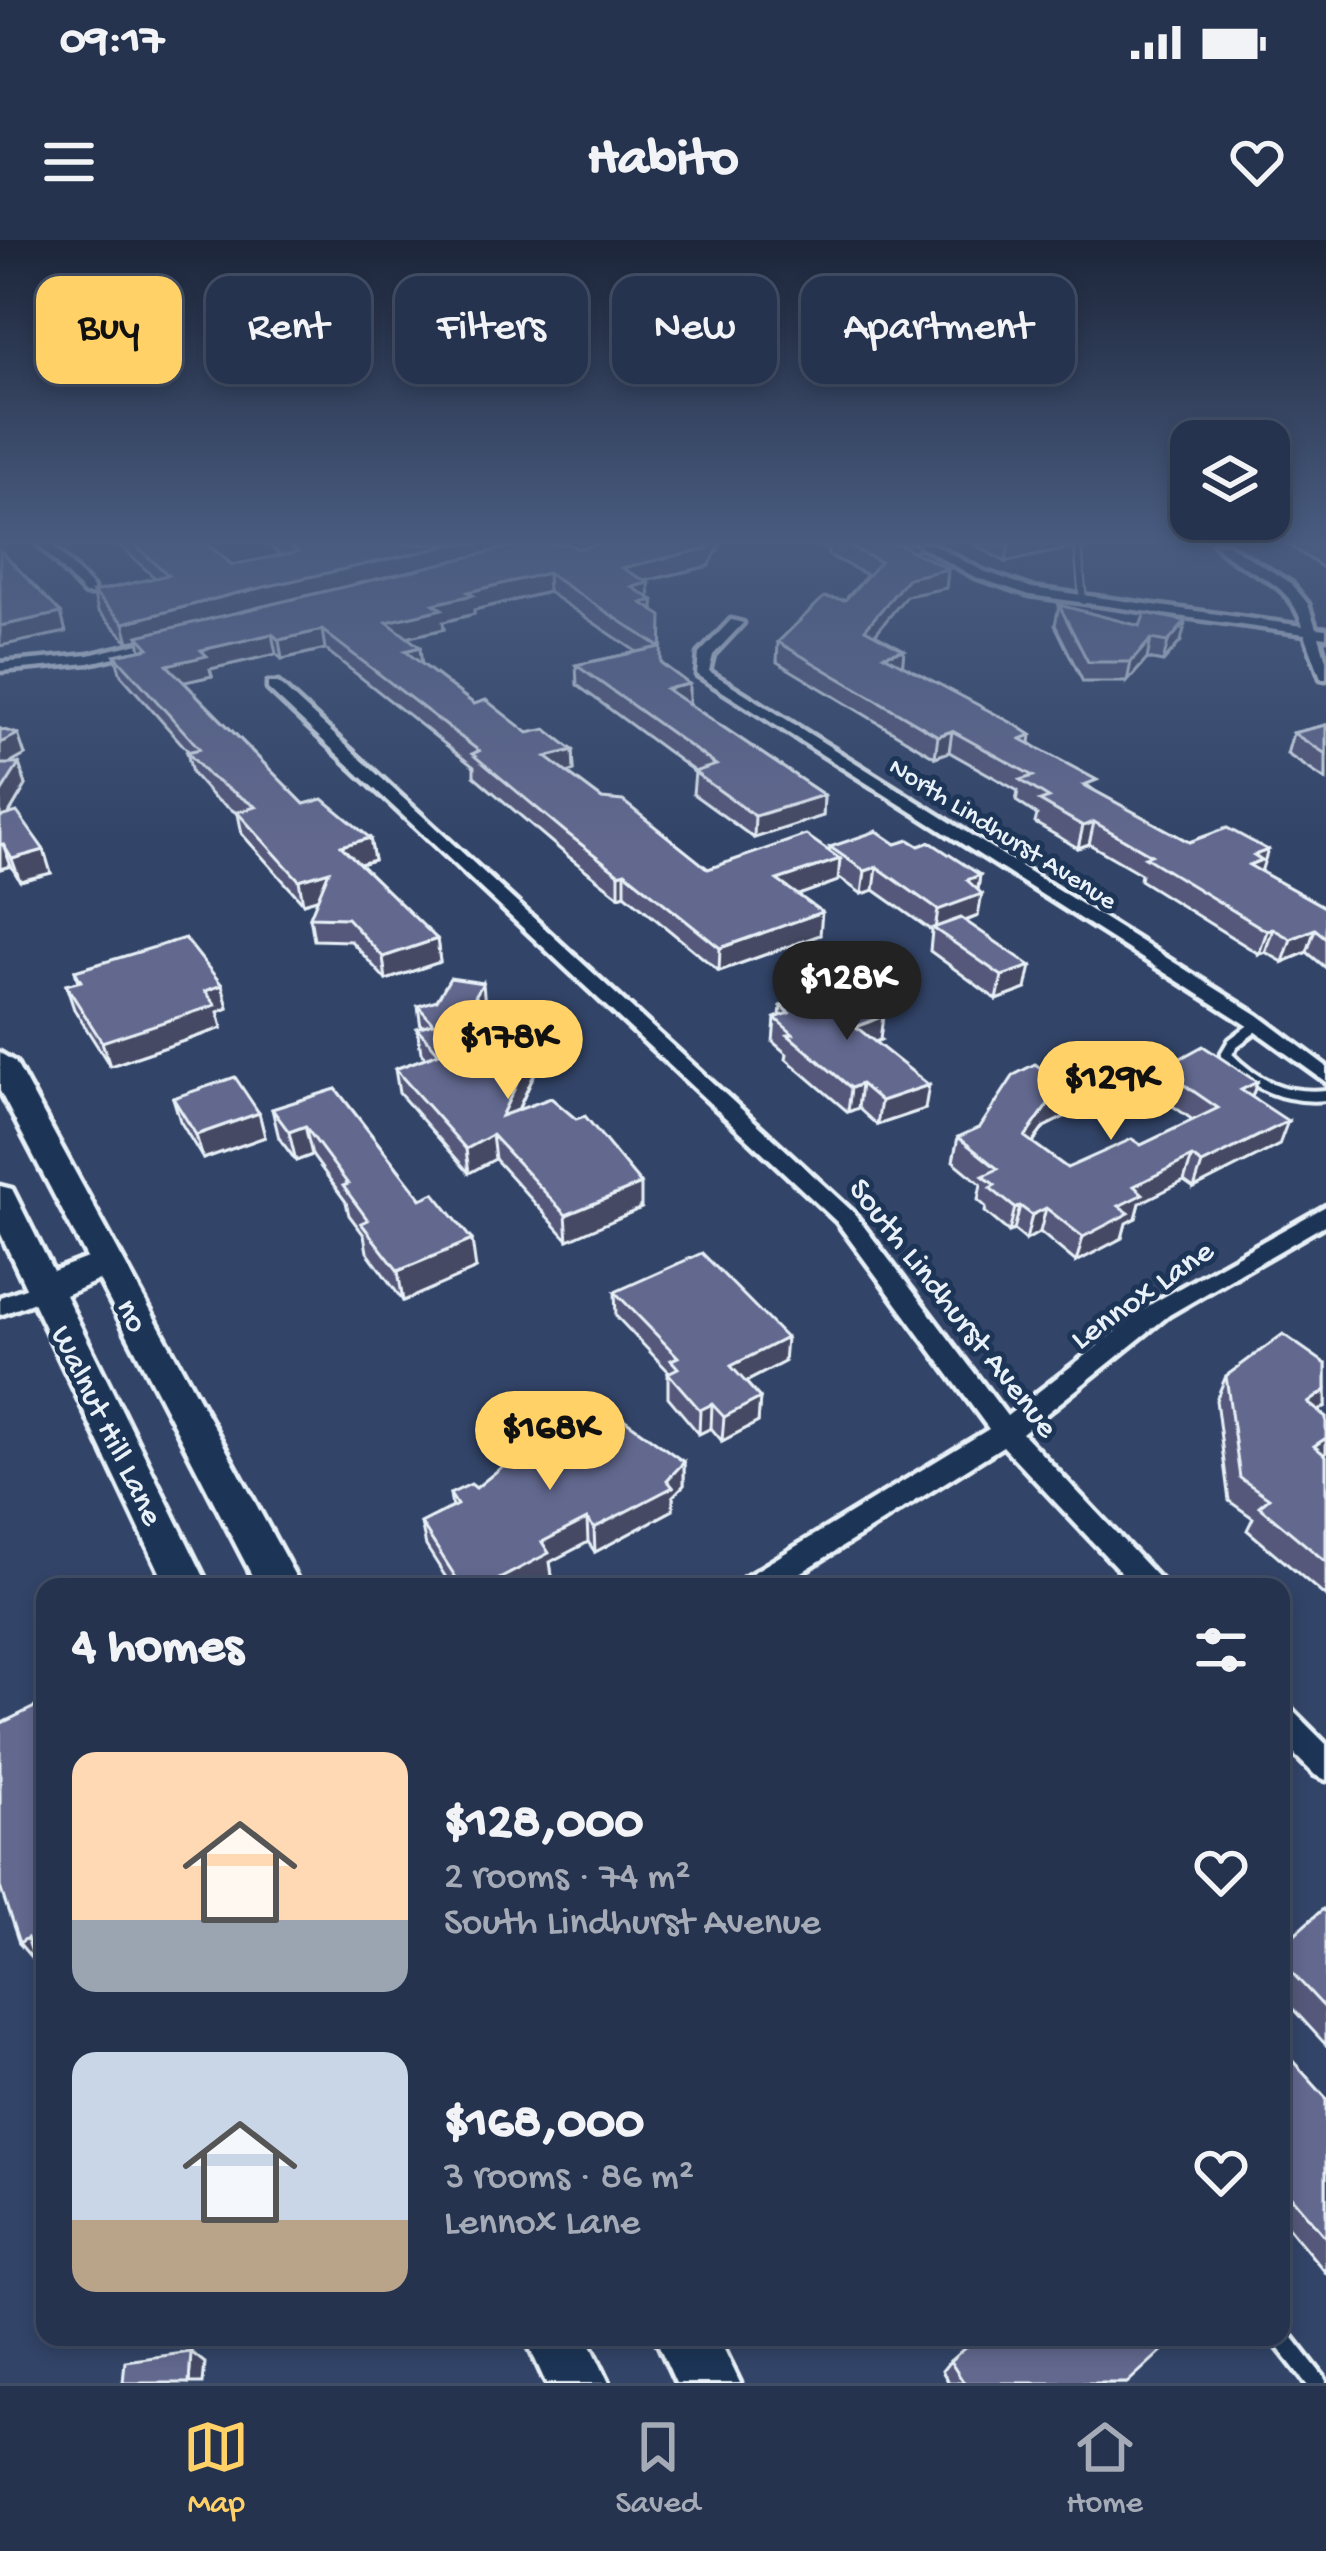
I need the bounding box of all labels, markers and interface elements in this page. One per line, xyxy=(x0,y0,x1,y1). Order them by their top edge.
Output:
text: 09:17 xyxy=(60,16,164,69)
icon: menu xyxy=(36,129,102,195)
icon: heart xyxy=(1224,129,1290,195)
text: Habito xyxy=(587,130,739,194)
chip: Buy xyxy=(36,276,182,384)
chip: Rent xyxy=(206,276,371,384)
chip: Filters xyxy=(395,276,588,384)
chip: New xyxy=(612,276,777,384)
chip: Apartment xyxy=(801,276,1075,384)
map controls xyxy=(1170,420,1290,540)
button: layers xyxy=(1170,420,1290,540)
street label: North Lindhurst Avenue xyxy=(882,752,1123,919)
pin: $128K xyxy=(763,941,931,1043)
text: $128K xyxy=(799,957,895,1003)
pin: $178K xyxy=(424,1000,592,1102)
text: $178K xyxy=(460,1016,556,1062)
pin: $129K xyxy=(1027,1041,1195,1143)
text: $129K xyxy=(1064,1057,1158,1103)
street label: South Lindhurst Avenue xyxy=(838,1172,1065,1448)
street label: Lennox Lane xyxy=(1065,1233,1223,1360)
street label: no xyxy=(105,1293,154,1340)
street label: Walnut Hill Lane xyxy=(40,1321,170,1534)
pin: $168K xyxy=(466,1391,634,1493)
text: $168K xyxy=(502,1407,598,1453)
icon: filters xyxy=(1188,1617,1254,1683)
text: 4 homes xyxy=(72,1620,243,1680)
text: $128,000 xyxy=(444,1796,643,1856)
icon: home xyxy=(168,1800,312,1944)
icon: heart xyxy=(1188,1839,1254,1905)
text: 2 rooms · 74 m² xyxy=(444,1856,691,1902)
text: South Lindhurst Avenue xyxy=(444,1902,821,1948)
text: $168,000 xyxy=(444,2096,644,2156)
icon: home xyxy=(168,2100,312,2244)
icon: heart xyxy=(1188,2139,1254,2205)
text: 3 rooms · 86 m² xyxy=(444,2156,694,2202)
text: Lennox Lane xyxy=(444,2202,640,2248)
tab: Map xyxy=(183,2414,249,2524)
tab: Saved xyxy=(615,2414,700,2524)
tab: Home xyxy=(1066,2414,1143,2524)

